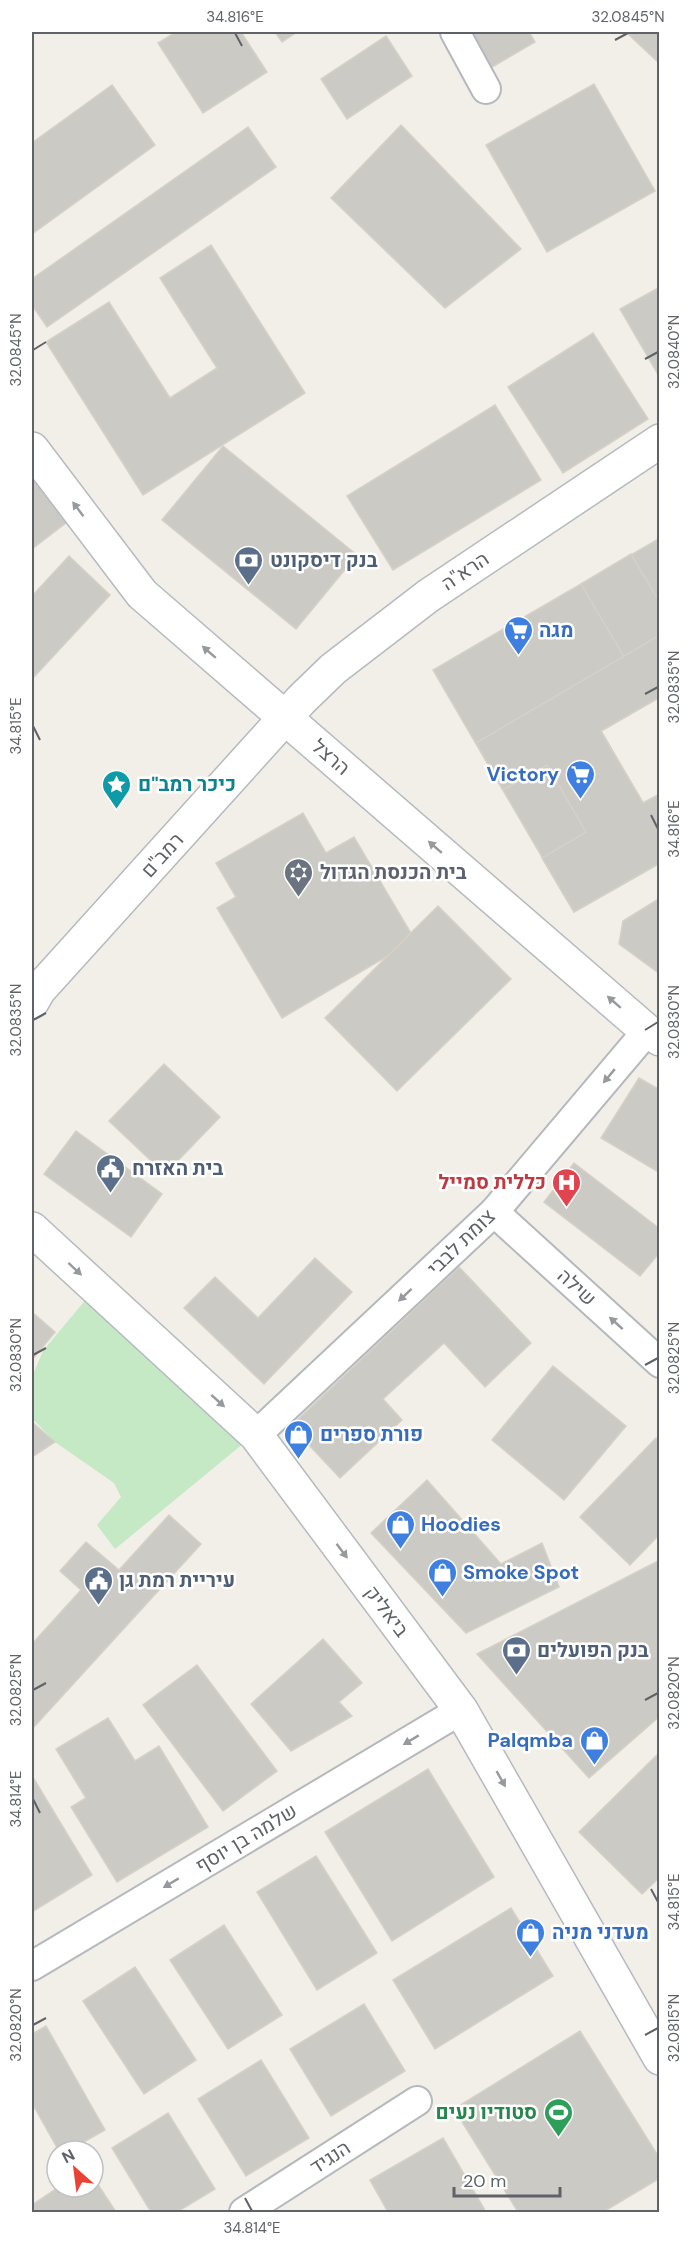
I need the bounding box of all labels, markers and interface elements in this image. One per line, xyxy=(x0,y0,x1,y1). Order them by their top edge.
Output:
text: 34.816°E xyxy=(206,7,264,27)
text: 32.0845°N xyxy=(591,7,665,27)
text: 32.0845°N xyxy=(6,313,26,387)
text: 32.0840°N xyxy=(664,315,684,389)
one-way arrow xyxy=(72,502,84,517)
bank icon: בנק דיסקונט xyxy=(233,544,265,586)
street label: הרא"ה xyxy=(436,546,494,596)
place label: בנק דיסקונט xyxy=(270,547,378,573)
supermarket icon: מגה xyxy=(502,614,534,656)
place label: מגה xyxy=(539,617,573,643)
one-way arrow xyxy=(202,646,217,659)
text: 32.0835°N xyxy=(664,651,684,723)
text: 34.815°E xyxy=(6,697,26,755)
street label: הרצל xyxy=(306,733,356,781)
supermarket icon: Victory xyxy=(564,758,596,800)
place label: Victory xyxy=(487,761,559,787)
place icon: כיכר רמב"ם xyxy=(101,768,133,810)
place label: כיכר רמב"ם xyxy=(138,771,236,797)
text: 34.816°E xyxy=(664,800,684,858)
street label: רמב"ם xyxy=(135,827,189,883)
one-way arrow xyxy=(428,841,443,854)
synagogue icon: בית הכנסת הגדול xyxy=(283,856,315,898)
place label: בית הכנסת הגדול xyxy=(320,859,467,885)
text: 32.0835°N xyxy=(6,984,26,1056)
text: 32.0830°N xyxy=(664,985,684,1059)
one-way arrow xyxy=(606,996,622,1009)
one-way arrow xyxy=(603,1068,616,1083)
public building icon: בית האזרח xyxy=(95,1152,127,1194)
place label: בית האזרח xyxy=(132,1155,223,1181)
hospital icon: כללית סמייל xyxy=(551,1166,583,1208)
place label: כללית סמייל xyxy=(438,1169,546,1195)
street label: צומת לבבי xyxy=(421,1203,501,1281)
one-way arrow xyxy=(67,1262,82,1276)
street label: שילה xyxy=(552,1263,602,1311)
one-way arrow xyxy=(398,1288,413,1302)
one-way arrow xyxy=(609,1316,624,1330)
text: 32.0830°N xyxy=(6,1318,26,1392)
text: 32.0825°N xyxy=(664,1322,684,1394)
one-way arrow xyxy=(210,1394,225,1407)
shop icon: פורת ספרים xyxy=(283,1418,315,1460)
place label: פורת ספרים xyxy=(320,1421,423,1447)
shop icon: Hoodies xyxy=(384,1508,416,1550)
place label: Hoodies xyxy=(421,1511,501,1537)
one-way arrow xyxy=(336,1542,348,1558)
shop icon: Smoke Spot xyxy=(426,1556,458,1598)
place label: Smoke Spot xyxy=(463,1559,579,1585)
public building icon: עיריית רמת גן xyxy=(82,1564,114,1606)
place label: עיריית רמת גן xyxy=(119,1567,235,1593)
street label: ביאליק xyxy=(359,1580,415,1642)
bank icon: בנק הפועלים xyxy=(500,1634,532,1676)
place label: בנק הפועלים xyxy=(537,1637,649,1663)
text: 32.0825°N xyxy=(6,1654,26,1726)
text: 32.0820°N xyxy=(664,1656,684,1730)
shop icon: Palqmba xyxy=(578,1724,610,1766)
place label: Palqmba xyxy=(488,1727,573,1753)
one-way arrow xyxy=(403,1735,419,1746)
text: 34.814°E xyxy=(6,1770,26,1828)
one-way arrow xyxy=(496,1771,506,1788)
street label: שלמה בן יוסף xyxy=(190,1797,302,1879)
text: 34.815°E xyxy=(664,1873,684,1931)
one-way arrow xyxy=(163,1877,179,1888)
shop icon: מעדני מניה xyxy=(515,1916,547,1958)
place label: מעדני מניה xyxy=(552,1919,649,1945)
text: 32.0820°N xyxy=(6,1988,26,2062)
text: 32.0815°N xyxy=(664,1994,684,2062)
sports icon: סטודיו נעים xyxy=(542,2096,574,2138)
place label: סטודיו נעים xyxy=(436,2099,537,2125)
street label: הנגיד xyxy=(305,2134,355,2180)
north arrow xyxy=(45,2139,105,2199)
text: N xyxy=(58,2144,78,2168)
scale bar xyxy=(454,2160,560,2198)
text: 20 m xyxy=(463,2169,506,2193)
text: 34.814°E xyxy=(223,2218,281,2238)

